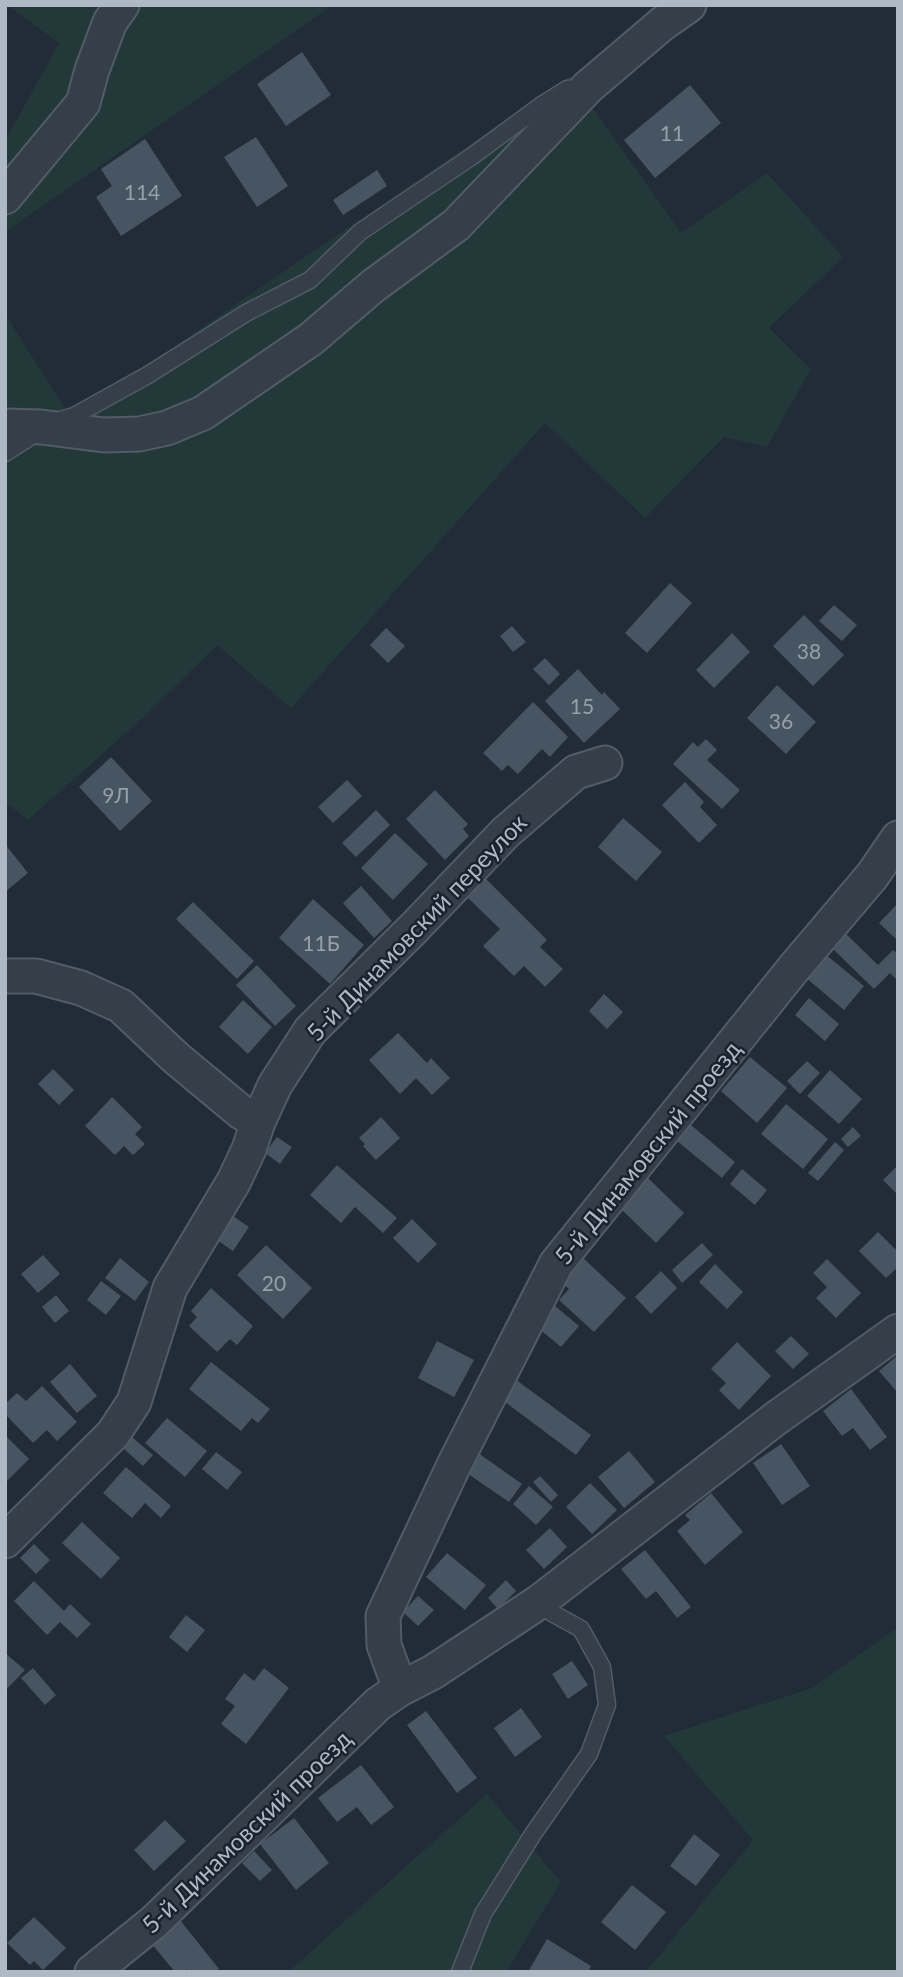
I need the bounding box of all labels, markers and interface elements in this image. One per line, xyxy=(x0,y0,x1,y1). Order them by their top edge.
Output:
house number: 11 xyxy=(660,120,684,145)
house number: 114 xyxy=(124,179,160,204)
house number: 38 xyxy=(797,638,821,663)
house number: 15 xyxy=(570,693,594,718)
house number: 36 xyxy=(769,708,793,733)
house number: 9Л xyxy=(102,782,130,807)
street label: 5-й Динамовский переулок xyxy=(300,807,532,1046)
house number: 11Б xyxy=(302,930,340,955)
street label: 5-й Динамовский проезд xyxy=(548,1034,746,1270)
house number: 20 xyxy=(262,1270,286,1295)
street label: 5-й Динамовский проезд xyxy=(135,1723,357,1939)

